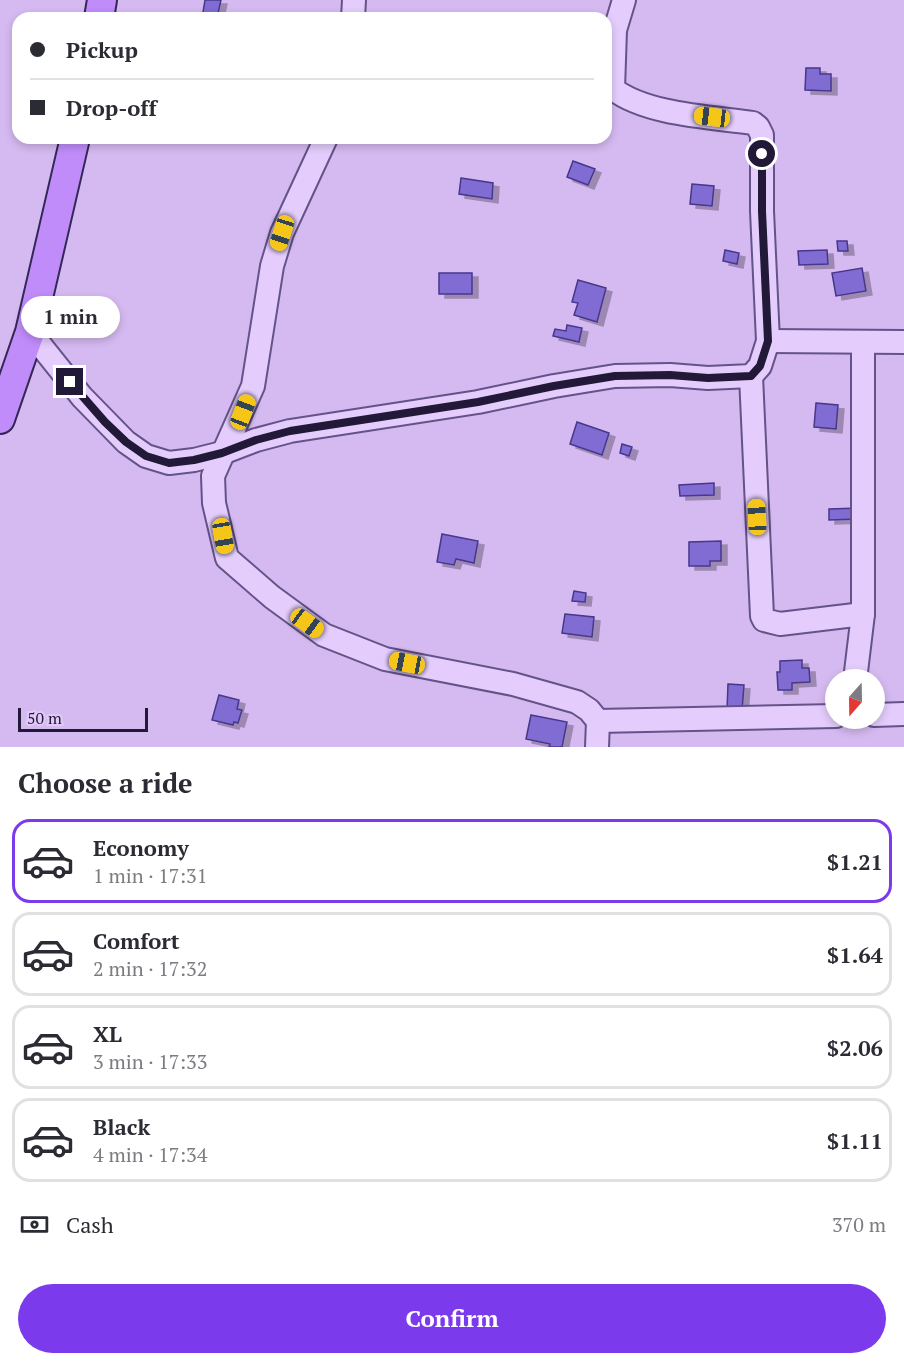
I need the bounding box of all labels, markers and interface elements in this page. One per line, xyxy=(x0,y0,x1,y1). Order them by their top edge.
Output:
text: Pickup xyxy=(66,35,138,64)
text: Drop-off xyxy=(66,93,157,122)
car xyxy=(693,106,731,128)
route start xyxy=(748,140,775,167)
car xyxy=(268,213,296,253)
callout: 1 min xyxy=(20,295,119,337)
text: 1 min xyxy=(43,303,98,330)
route end xyxy=(56,368,83,395)
car xyxy=(228,392,258,432)
car xyxy=(747,499,767,535)
car xyxy=(211,517,235,555)
car xyxy=(287,605,327,641)
car xyxy=(388,651,426,675)
north arrow xyxy=(825,669,885,729)
map controls xyxy=(825,669,885,729)
scale bar xyxy=(18,705,148,732)
text: 50 m xyxy=(27,707,62,729)
text: Choose a ride xyxy=(18,765,193,801)
text: Economy xyxy=(93,833,189,862)
icon: car xyxy=(21,834,75,888)
text: $1.21 xyxy=(827,847,883,876)
text: 1 min · 17:31 xyxy=(93,862,207,889)
text: Comfort xyxy=(93,926,179,955)
icon: car xyxy=(21,927,75,981)
text: $1.64 xyxy=(827,940,883,969)
text: 2 min · 17:32 xyxy=(93,955,207,982)
text: XL xyxy=(93,1019,122,1048)
icon: car xyxy=(21,1020,75,1074)
text: $2.06 xyxy=(827,1033,883,1062)
text: 3 min · 17:33 xyxy=(93,1048,207,1075)
text: Black xyxy=(93,1112,150,1141)
icon: car xyxy=(21,1113,75,1167)
text: $1.11 xyxy=(827,1126,883,1155)
text: 4 min · 17:34 xyxy=(93,1141,207,1168)
icon: cash xyxy=(18,1208,51,1241)
text: Cash xyxy=(66,1210,114,1239)
text: 370 m xyxy=(832,1211,886,1238)
button: Confirm xyxy=(18,1284,886,1353)

